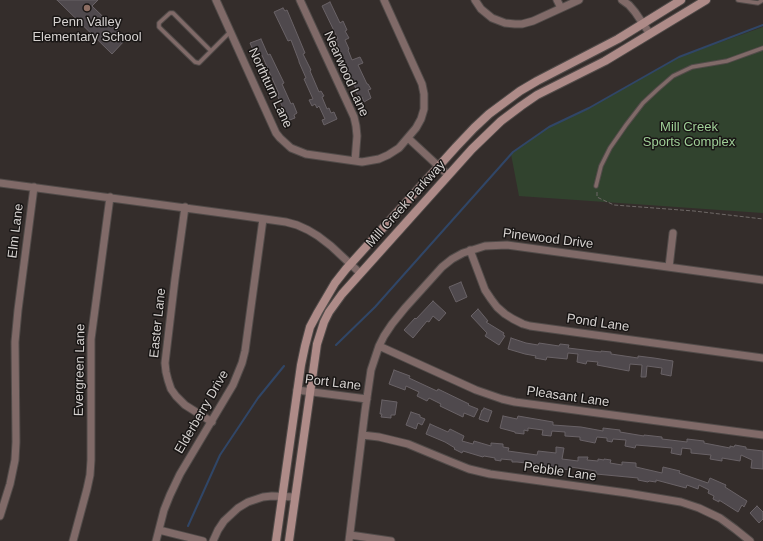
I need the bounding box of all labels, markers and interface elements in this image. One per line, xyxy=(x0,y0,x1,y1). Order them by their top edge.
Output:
marker: Penn Valley Elementary School xyxy=(82,3,92,13)
place label: Penn Valley Elementary School xyxy=(32,14,142,45)
street label: Nearwood Lane xyxy=(320,29,372,119)
street label: Northturn Lane xyxy=(245,45,295,131)
park label: Mill Creek Sports Complex xyxy=(643,119,735,150)
street label: Mill Creek Parkway xyxy=(363,157,449,251)
street label: Elm Lane xyxy=(5,203,27,259)
street label: Pinewood Drive xyxy=(502,226,594,252)
street label: Easter Lane xyxy=(147,287,169,359)
street label: Pond Lane xyxy=(566,311,630,335)
street label: Evergreen Lane xyxy=(71,324,89,416)
street label: Elderberry Drive xyxy=(172,367,232,457)
street label: Port Lane xyxy=(304,372,362,394)
street label: Pleasant Lane xyxy=(526,383,610,411)
street label: Pebble Lane xyxy=(523,459,597,485)

